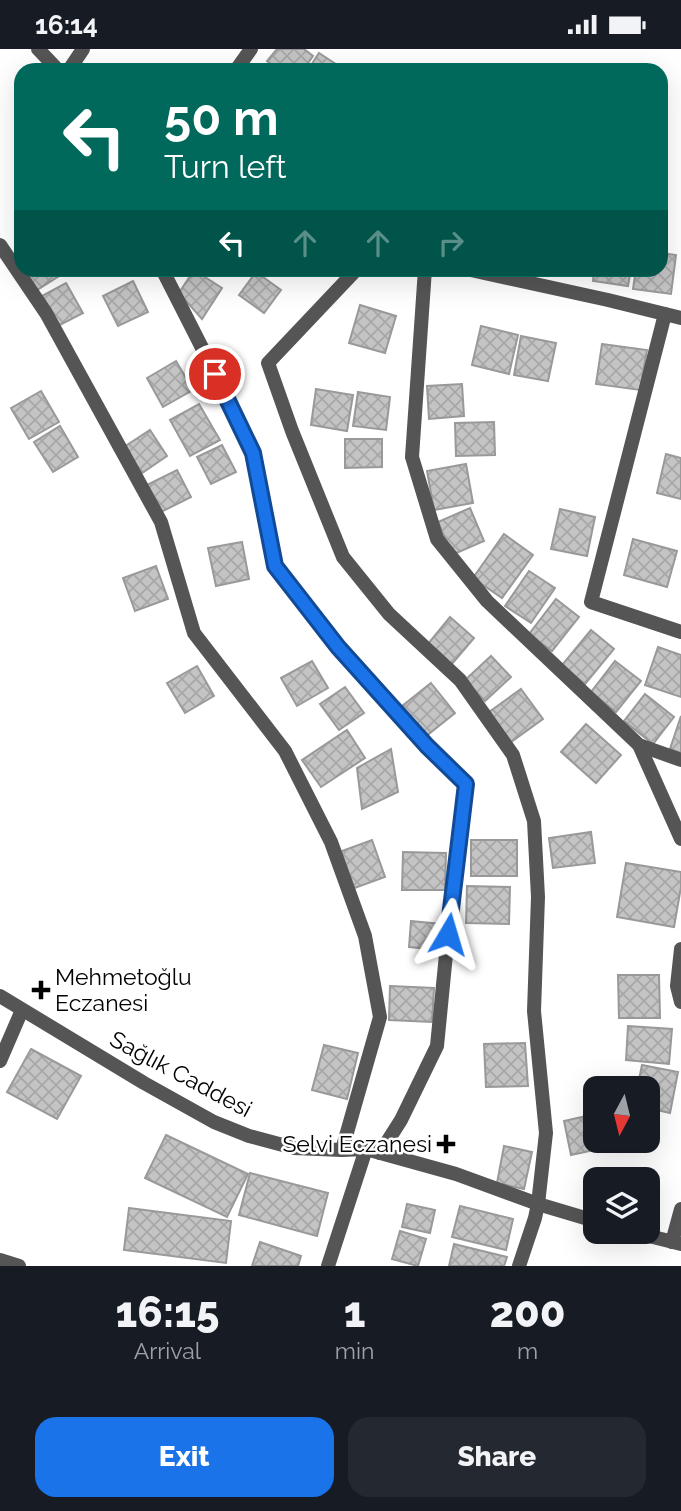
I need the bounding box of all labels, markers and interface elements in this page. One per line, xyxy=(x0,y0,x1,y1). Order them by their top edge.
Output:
text: 16:14 xyxy=(35,10,98,40)
text: 50 m xyxy=(164,89,279,146)
icon: left xyxy=(49,91,140,182)
text: Turn left xyxy=(164,148,286,185)
icon: left xyxy=(213,224,251,262)
icon: ahead xyxy=(286,224,324,262)
icon: ahead xyxy=(359,224,397,262)
icon: right xyxy=(432,224,470,262)
pin xyxy=(185,344,245,404)
icon: arrive xyxy=(196,355,234,393)
position arrow xyxy=(411,897,485,971)
place label: Mehmetoğlu Eczanesi xyxy=(55,963,192,1016)
marker: Mehmetoğlu Eczanesi xyxy=(33,982,49,998)
street label: Sağlık Caddesi xyxy=(106,1025,257,1122)
north arrow xyxy=(583,1076,660,1153)
map controls xyxy=(583,1076,660,1244)
place label: Selvi Eczanesi xyxy=(282,1130,432,1157)
marker: Selvi Eczanesi xyxy=(438,1136,454,1152)
button: layers xyxy=(583,1167,660,1244)
text: 16:15 xyxy=(115,1288,219,1337)
text: 1 xyxy=(344,1288,365,1337)
text: 200 xyxy=(490,1288,566,1337)
text: Arrival xyxy=(134,1337,201,1364)
text: min xyxy=(335,1337,374,1364)
text: m xyxy=(517,1337,538,1364)
button: Exit xyxy=(35,1417,334,1497)
button: Share xyxy=(348,1417,646,1497)

